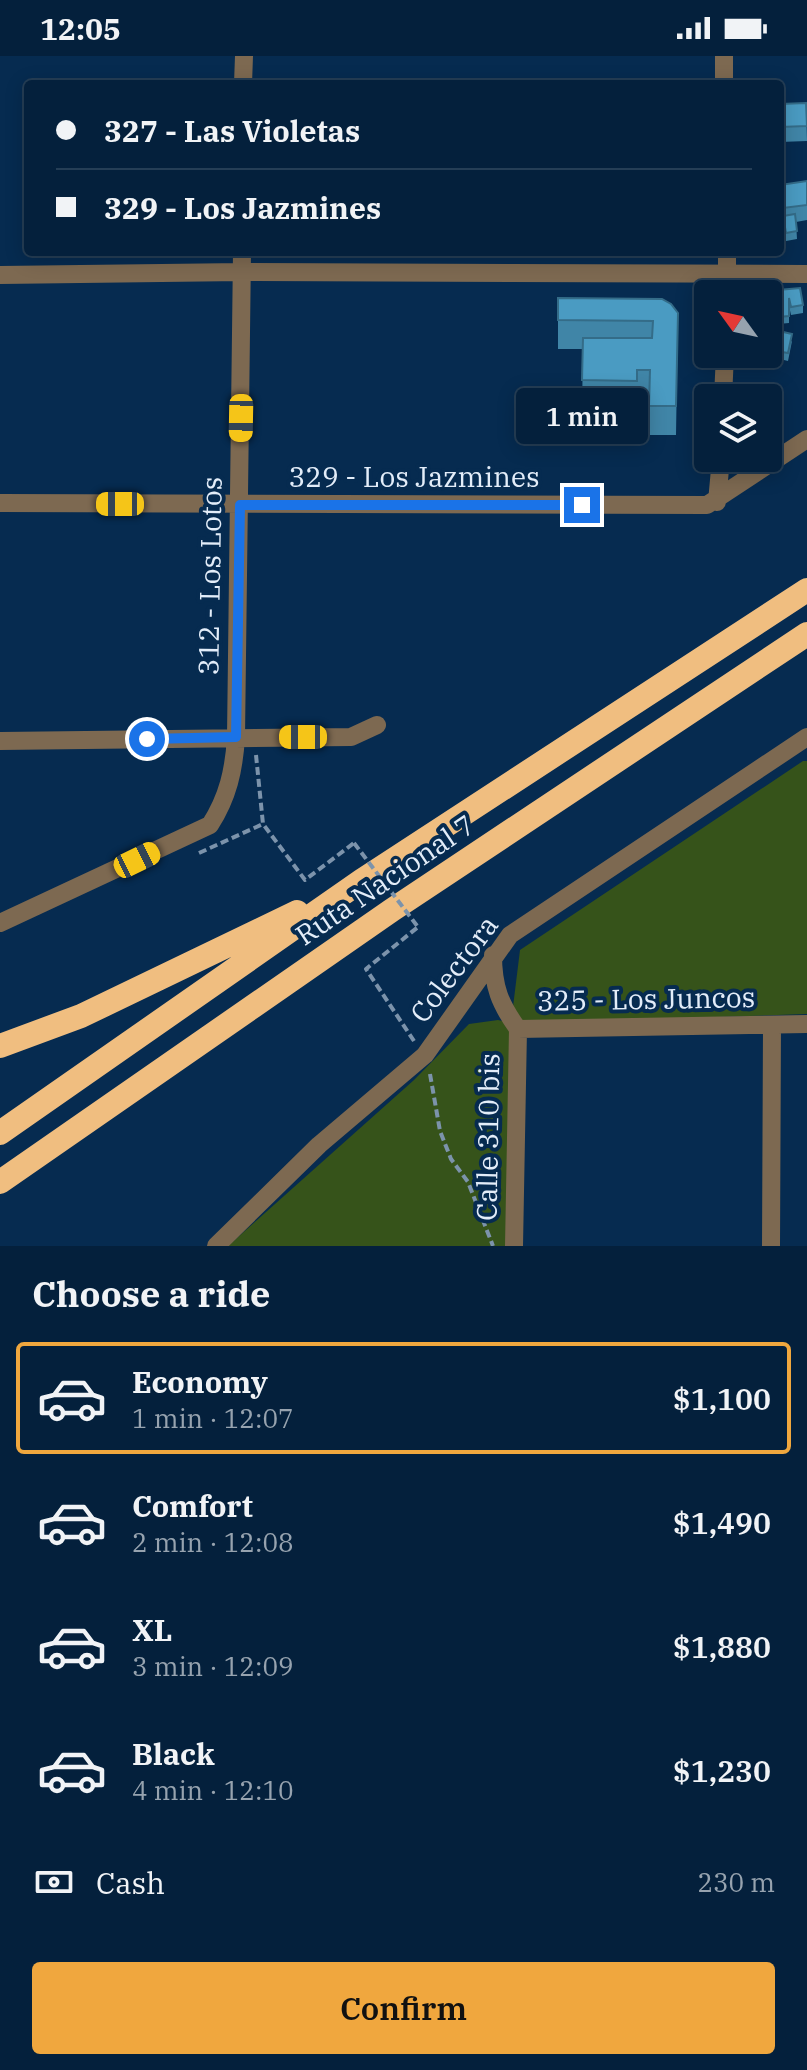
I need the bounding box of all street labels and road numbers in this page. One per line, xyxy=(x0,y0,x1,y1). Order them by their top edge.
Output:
street label: 329 - Los Jazmines xyxy=(288,458,540,495)
street label: 312 - Los Lotos xyxy=(189,476,230,676)
street label: Ruta Nacional 7 xyxy=(288,806,482,953)
street label: Colectora xyxy=(401,908,506,1030)
street label: 325 - Los Juncos xyxy=(536,978,756,1019)
street label: Calle 310 bis xyxy=(468,1053,507,1221)

